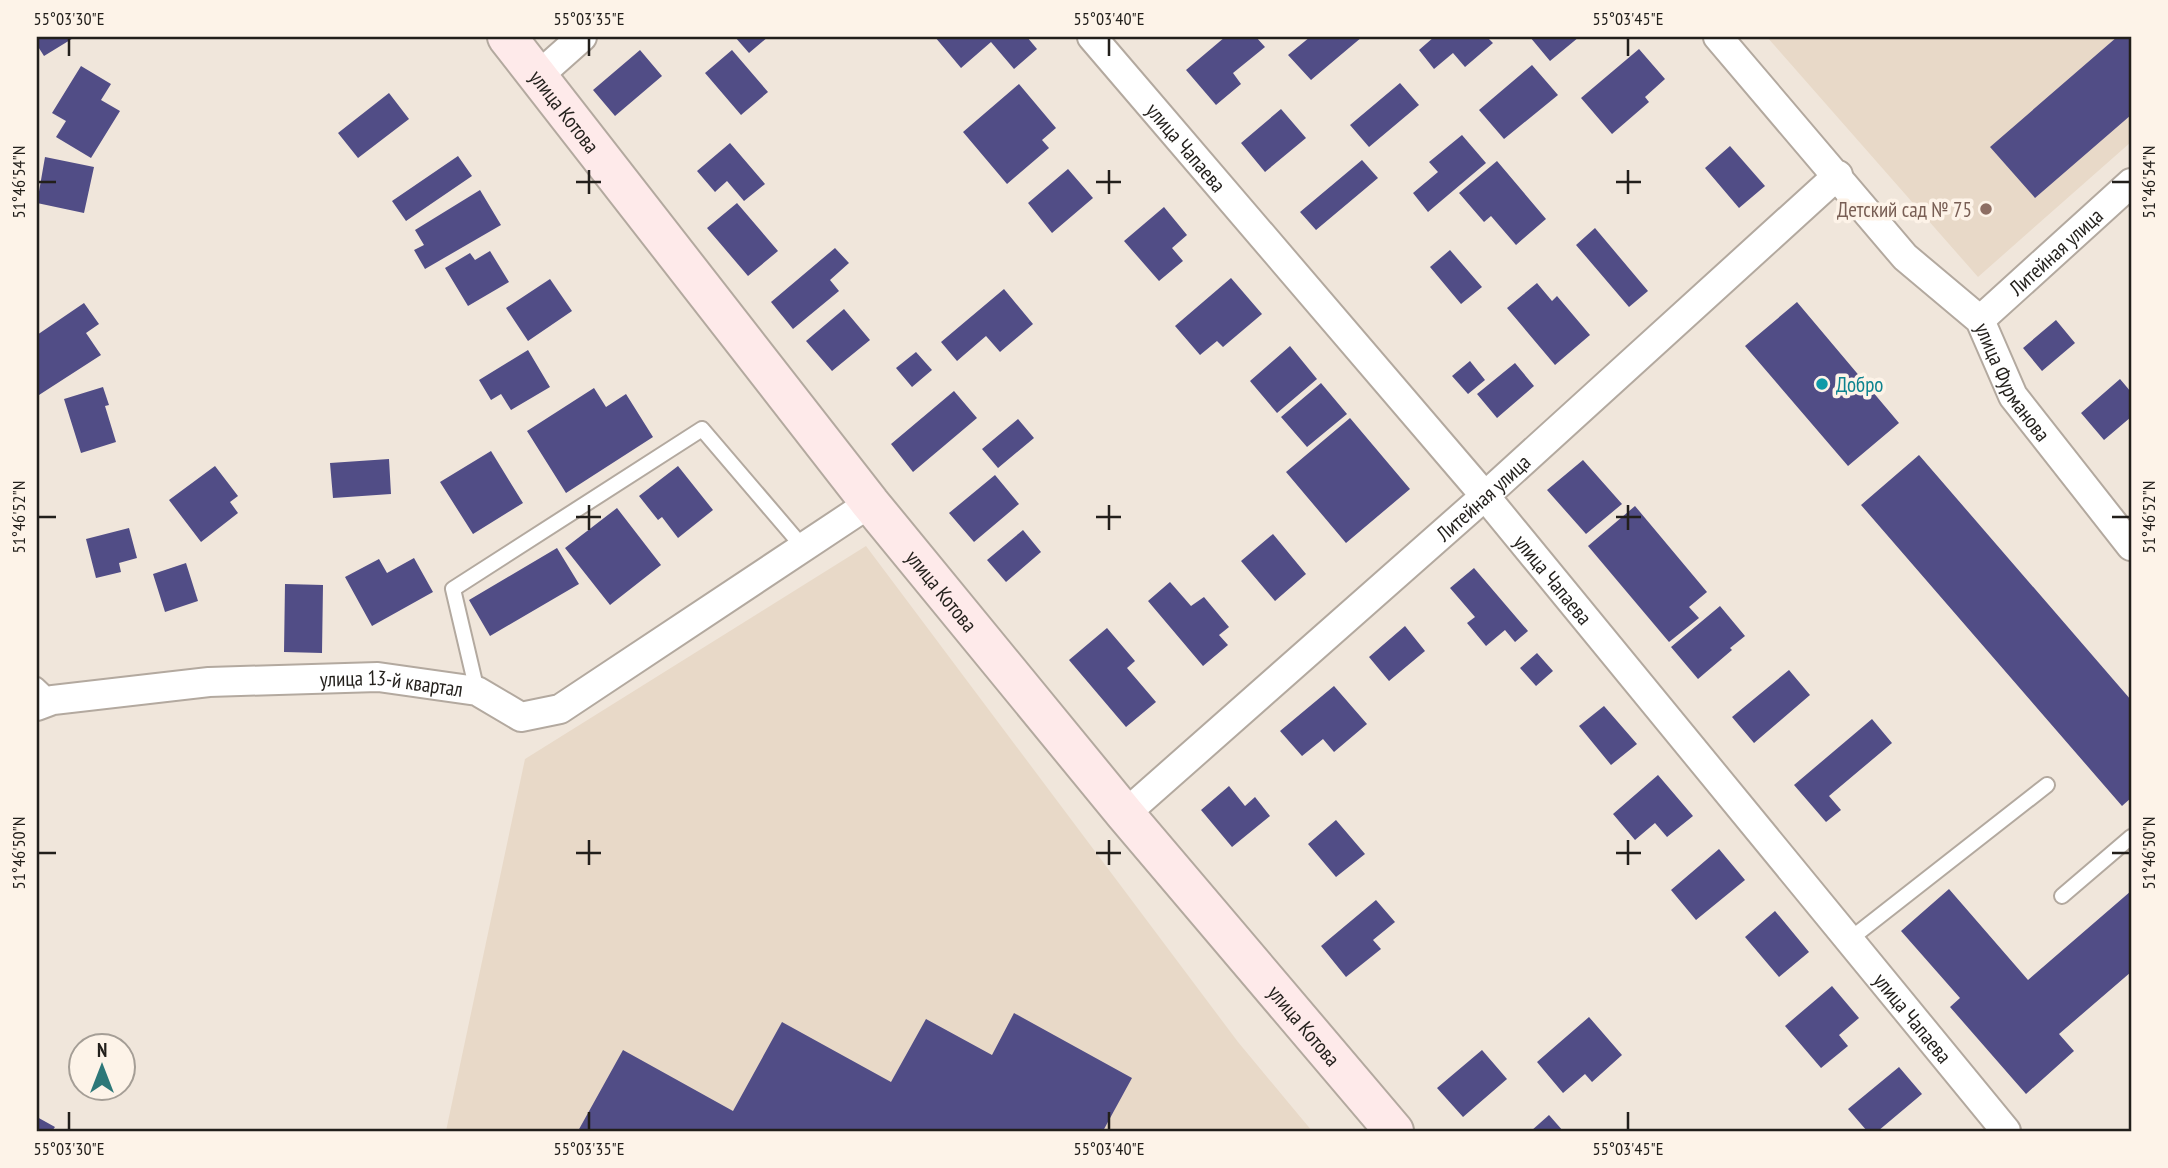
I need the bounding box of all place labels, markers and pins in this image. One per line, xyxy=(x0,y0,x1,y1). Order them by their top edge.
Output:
place label: Детский сад № 75 xyxy=(1837,196,1972,223)
marker: Детский сад № 75 xyxy=(1978,201,1994,217)
place label: Добро xyxy=(1836,371,1883,398)
marker: Добро xyxy=(1814,376,1830,392)

